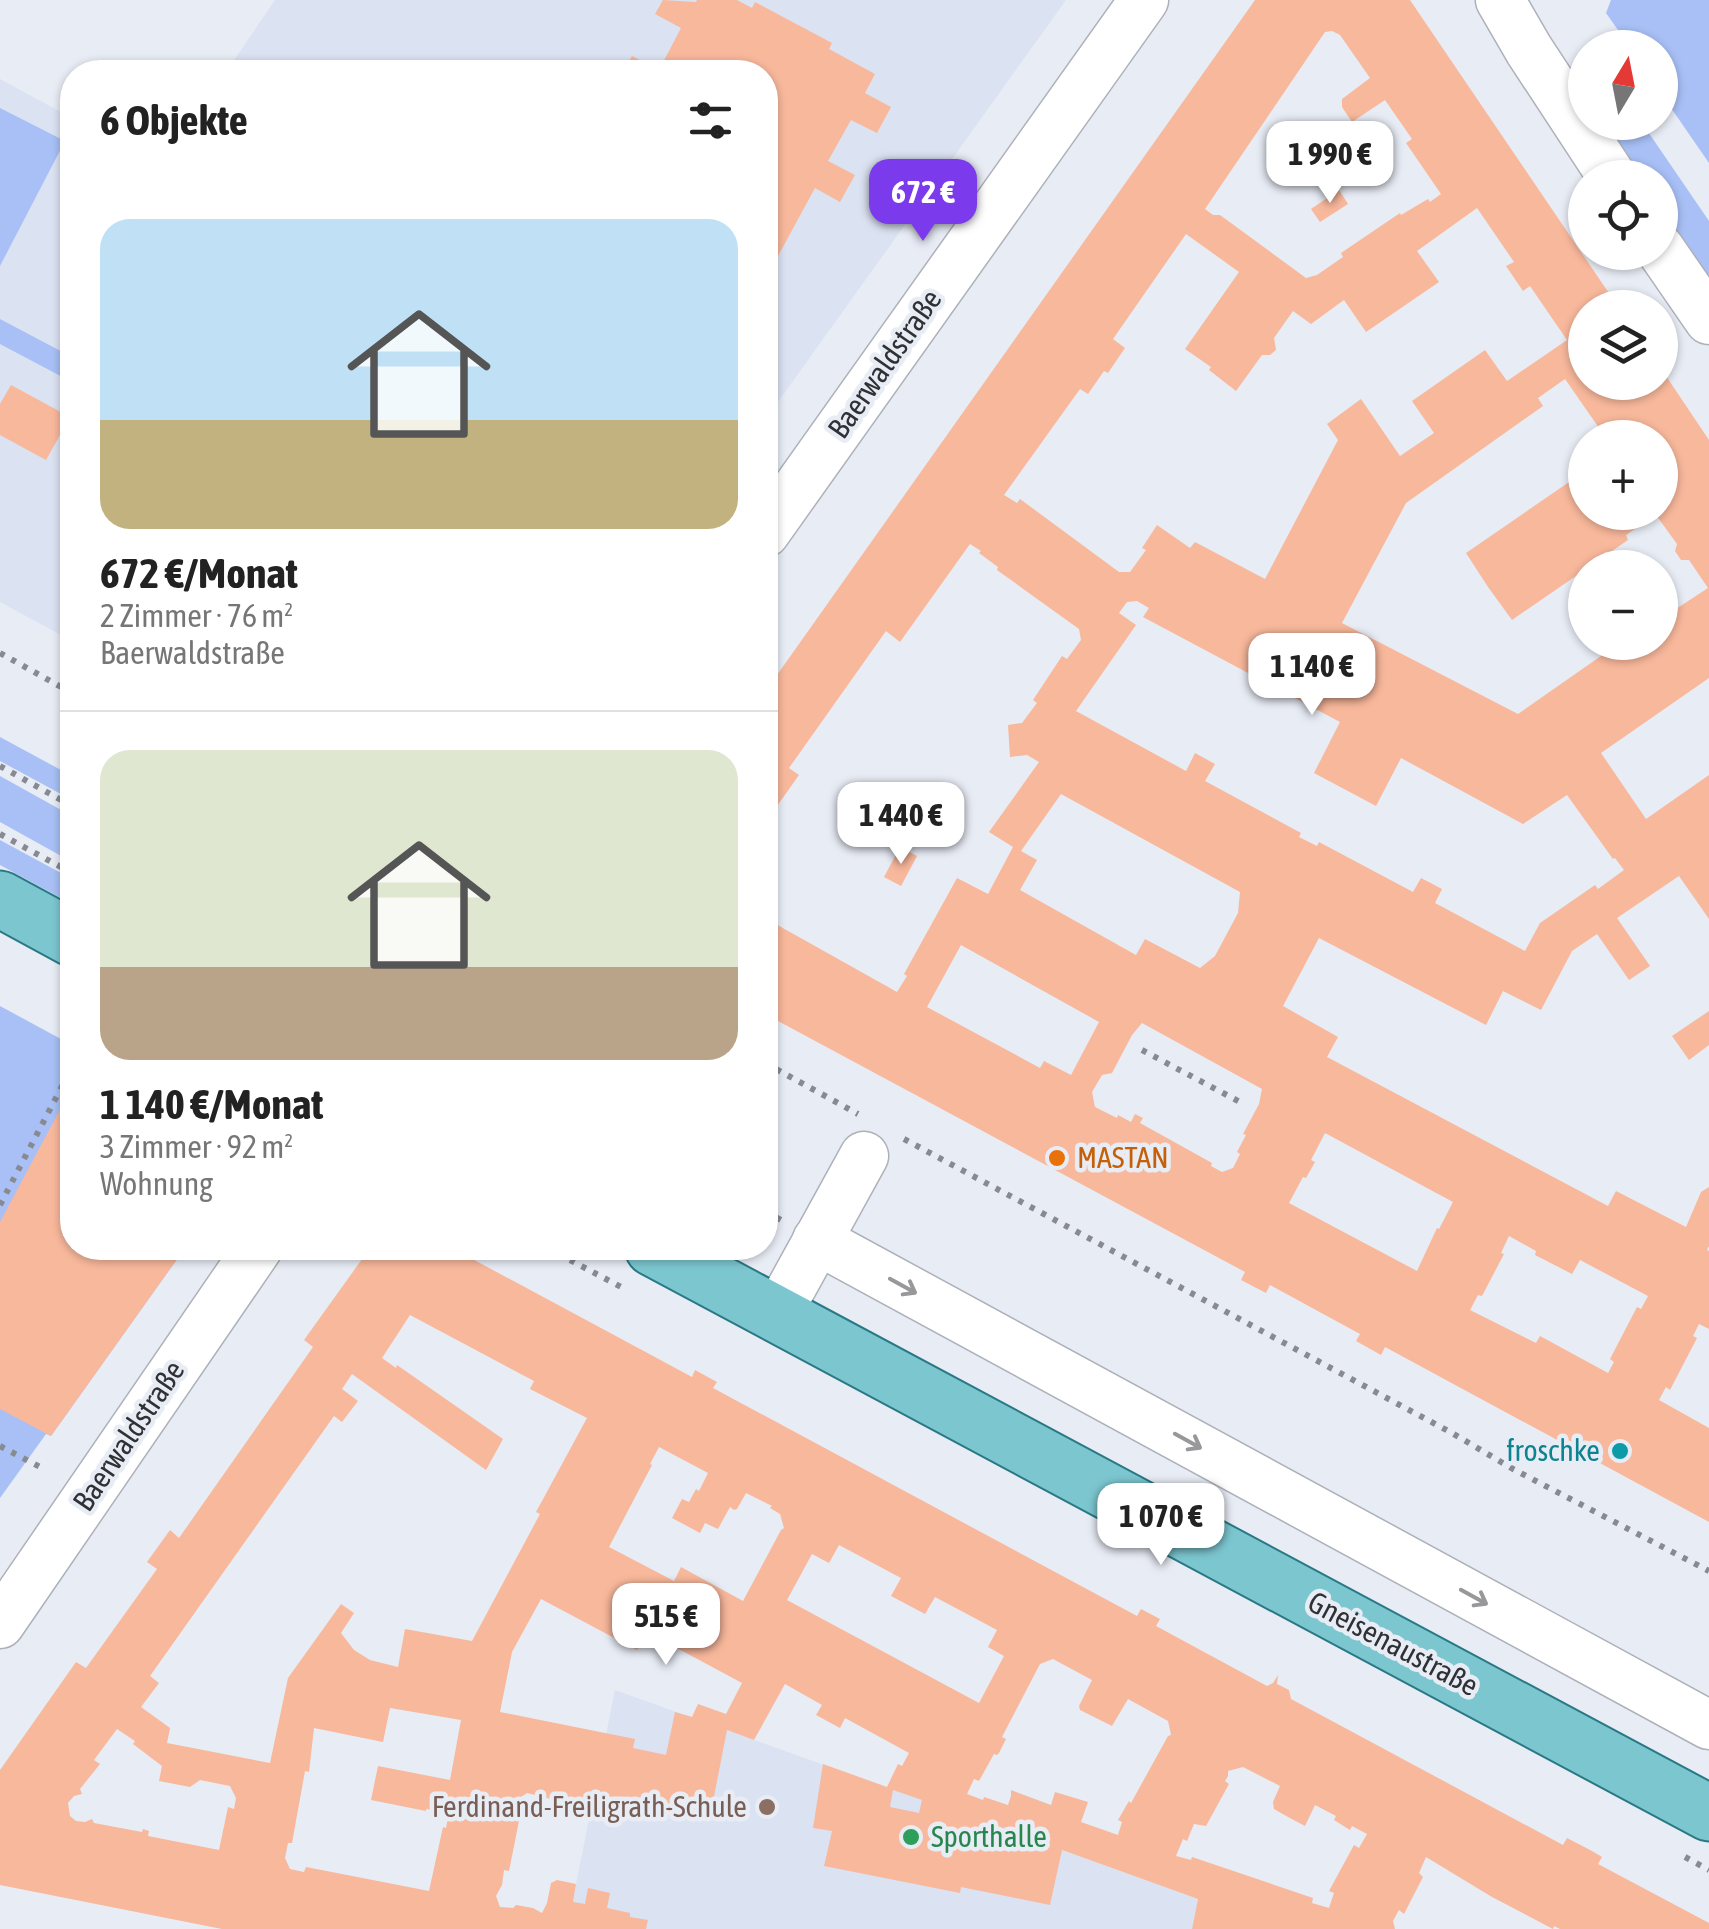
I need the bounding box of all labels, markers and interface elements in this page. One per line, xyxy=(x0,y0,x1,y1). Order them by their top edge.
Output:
north arrow xyxy=(1568,30,1678,140)
map controls xyxy=(1568,30,1678,660)
icon: filters xyxy=(683,93,738,148)
text: 6 Objekte xyxy=(100,96,248,144)
pin: 1 990 € xyxy=(1238,121,1422,206)
text: 1 990 € xyxy=(1288,135,1372,172)
pin: 672 € xyxy=(853,159,993,244)
button: locate xyxy=(1568,160,1678,270)
text: 672 € xyxy=(891,173,955,210)
street label: Baerwaldstraße xyxy=(821,283,948,444)
icon: home xyxy=(329,284,509,464)
button: layers xyxy=(1568,290,1678,400)
button: + xyxy=(1568,420,1678,530)
text: 672 €/Monat xyxy=(100,549,298,597)
button: − xyxy=(1568,550,1678,660)
text: 2 Zimmer · 76 m² xyxy=(100,597,293,634)
pin: 1 140 € xyxy=(1220,633,1404,718)
text: Baerwaldstraße xyxy=(100,634,285,671)
text: 1 140 € xyxy=(1270,647,1354,684)
pin: 1 440 € xyxy=(809,782,993,867)
text: 1 440 € xyxy=(859,796,943,833)
icon: home xyxy=(329,815,509,995)
text: 1 140 €/Monat xyxy=(100,1080,323,1128)
text: 3 Zimmer · 92 m² xyxy=(100,1128,293,1165)
place label: MASTAN xyxy=(1077,1140,1169,1174)
marker: MASTAN xyxy=(1046,1147,1068,1169)
text: Wohnung xyxy=(100,1165,213,1202)
one-way arrow xyxy=(887,1277,917,1297)
street label: Baerwaldstraße xyxy=(66,1354,191,1517)
one-way arrow xyxy=(1173,1432,1203,1452)
place label: froschke xyxy=(1506,1433,1600,1467)
marker: froschke xyxy=(1609,1440,1631,1462)
pin: 1 070 € xyxy=(1069,1483,1253,1568)
text: 1 070 € xyxy=(1119,1497,1203,1534)
pin: 515 € xyxy=(596,1583,736,1668)
street label: Gneisenaustraße xyxy=(1303,1584,1484,1702)
one-way arrow xyxy=(1458,1587,1488,1607)
text: 515 € xyxy=(634,1597,698,1634)
place label: Ferdinand-Freiligrath-Schule xyxy=(432,1789,747,1823)
marker: Ferdinand-Freiligrath-Schule xyxy=(756,1796,778,1818)
place label: Sporthalle xyxy=(931,1819,1047,1853)
marker: Sporthalle xyxy=(900,1826,922,1848)

